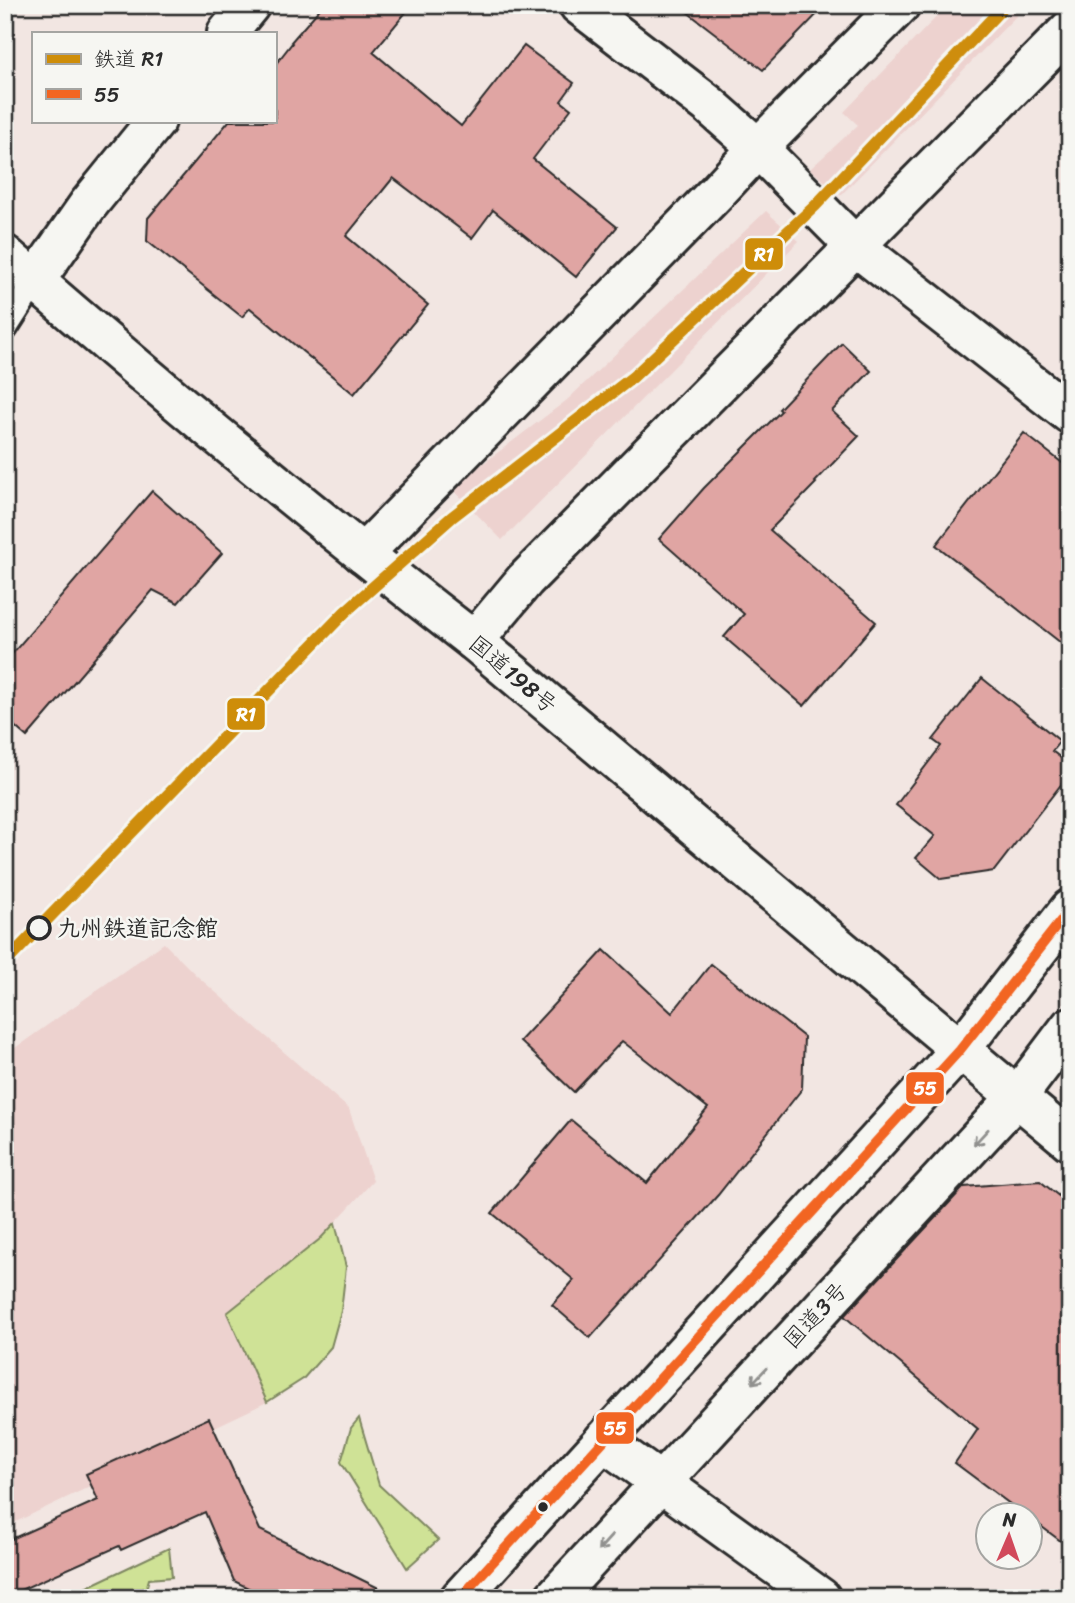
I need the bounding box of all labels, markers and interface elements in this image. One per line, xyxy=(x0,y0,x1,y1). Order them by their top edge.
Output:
legend xyxy=(32,32,276,122)
text: 鉄道 R1 xyxy=(94,40,163,78)
text: 55 xyxy=(94,76,120,114)
line badge: R1 xyxy=(744,237,784,271)
text: R1 xyxy=(753,238,774,271)
street label: 国道198号 xyxy=(459,624,567,724)
line badge: R1 xyxy=(226,697,266,731)
text: R1 xyxy=(235,698,256,731)
place label: 九州鉄道記念館 xyxy=(57,908,218,949)
marker: 九州鉄道記念館 xyxy=(27,916,51,940)
line badge: 55 xyxy=(905,1071,945,1105)
text: 55 xyxy=(913,1072,937,1105)
one-way arrow xyxy=(972,1128,989,1145)
street label: 国道3号 xyxy=(773,1272,858,1359)
one-way arrow xyxy=(751,1367,767,1385)
line badge: 55 xyxy=(595,1411,635,1445)
text: 55 xyxy=(603,1412,627,1445)
unlabelled marker xyxy=(536,1500,550,1514)
north arrow xyxy=(974,1502,1044,1572)
text: N xyxy=(1001,1503,1018,1536)
one-way arrow xyxy=(596,1534,613,1551)

